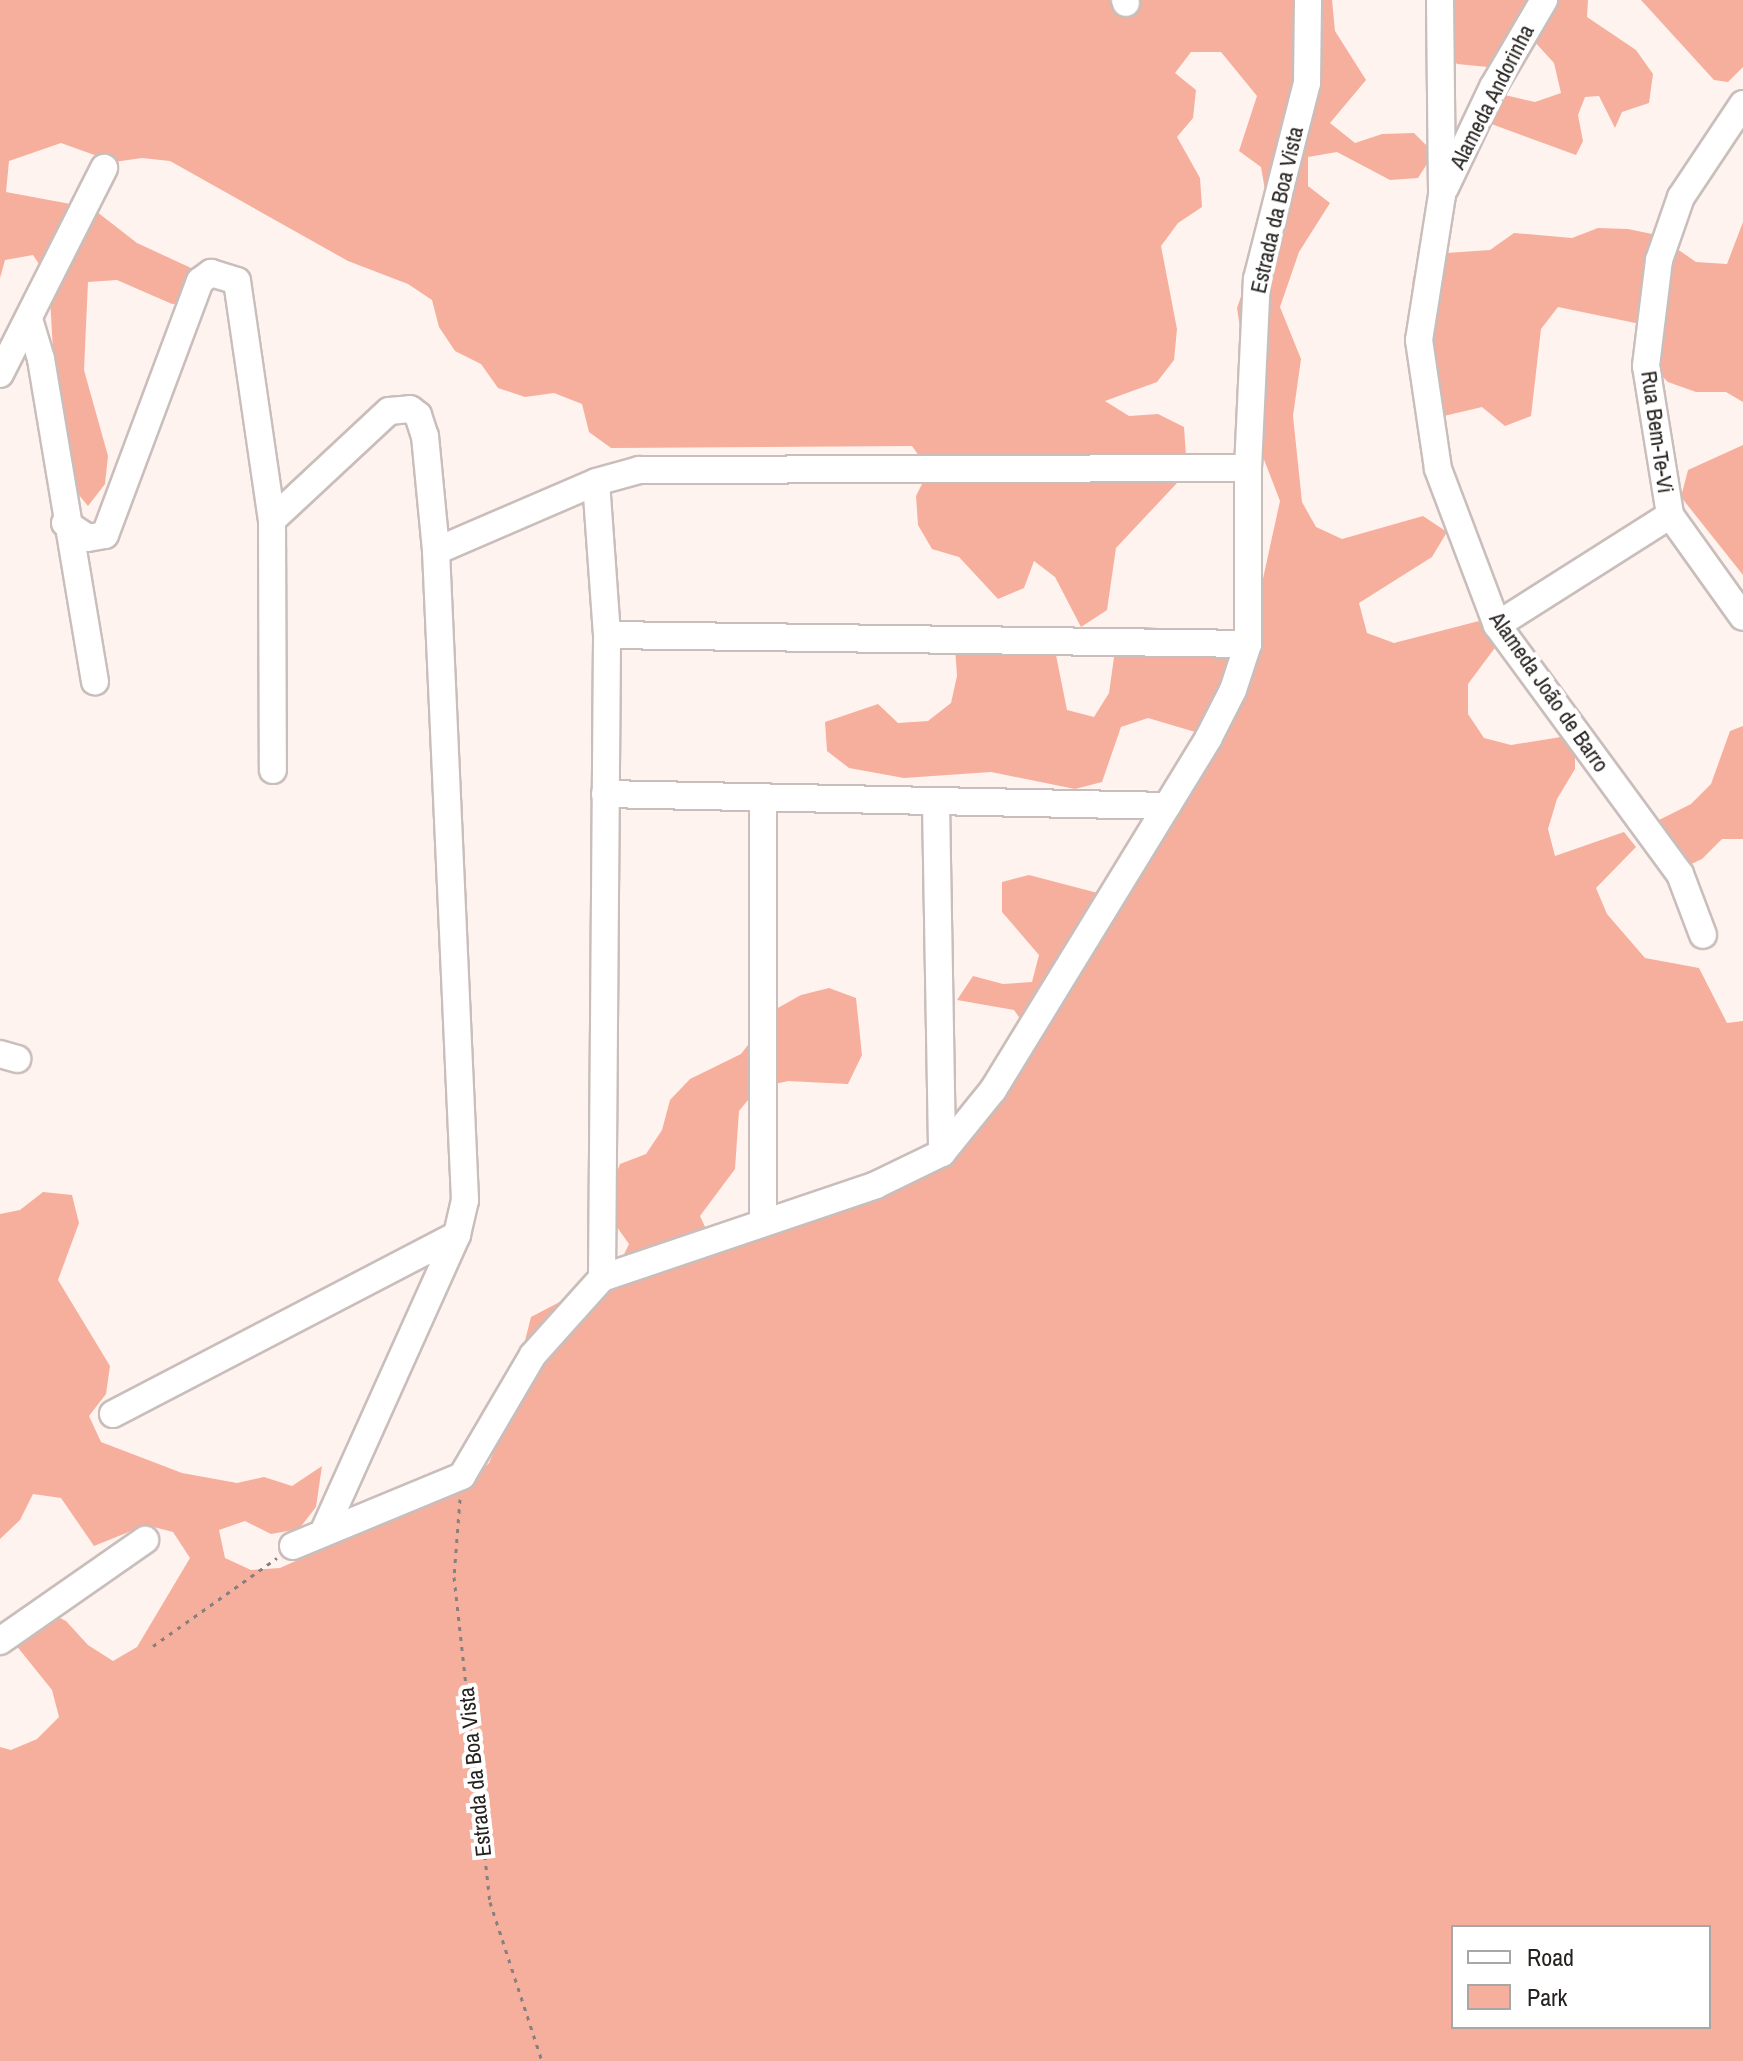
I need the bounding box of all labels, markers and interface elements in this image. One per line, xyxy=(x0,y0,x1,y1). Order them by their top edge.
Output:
street label: Alameda Andorinha xyxy=(1444,20,1540,174)
street label: Estrada da Boa Vista xyxy=(1245,124,1309,296)
street label: Rua Bem-Te-Vi xyxy=(1635,369,1679,495)
street label: Alameda João de Barro xyxy=(1484,607,1614,777)
street label: Estrada da Boa Vista xyxy=(453,1686,497,1858)
legend xyxy=(1451,1925,1711,2029)
text: Road xyxy=(1527,1941,1574,1973)
text: Park xyxy=(1527,1981,1567,2013)

